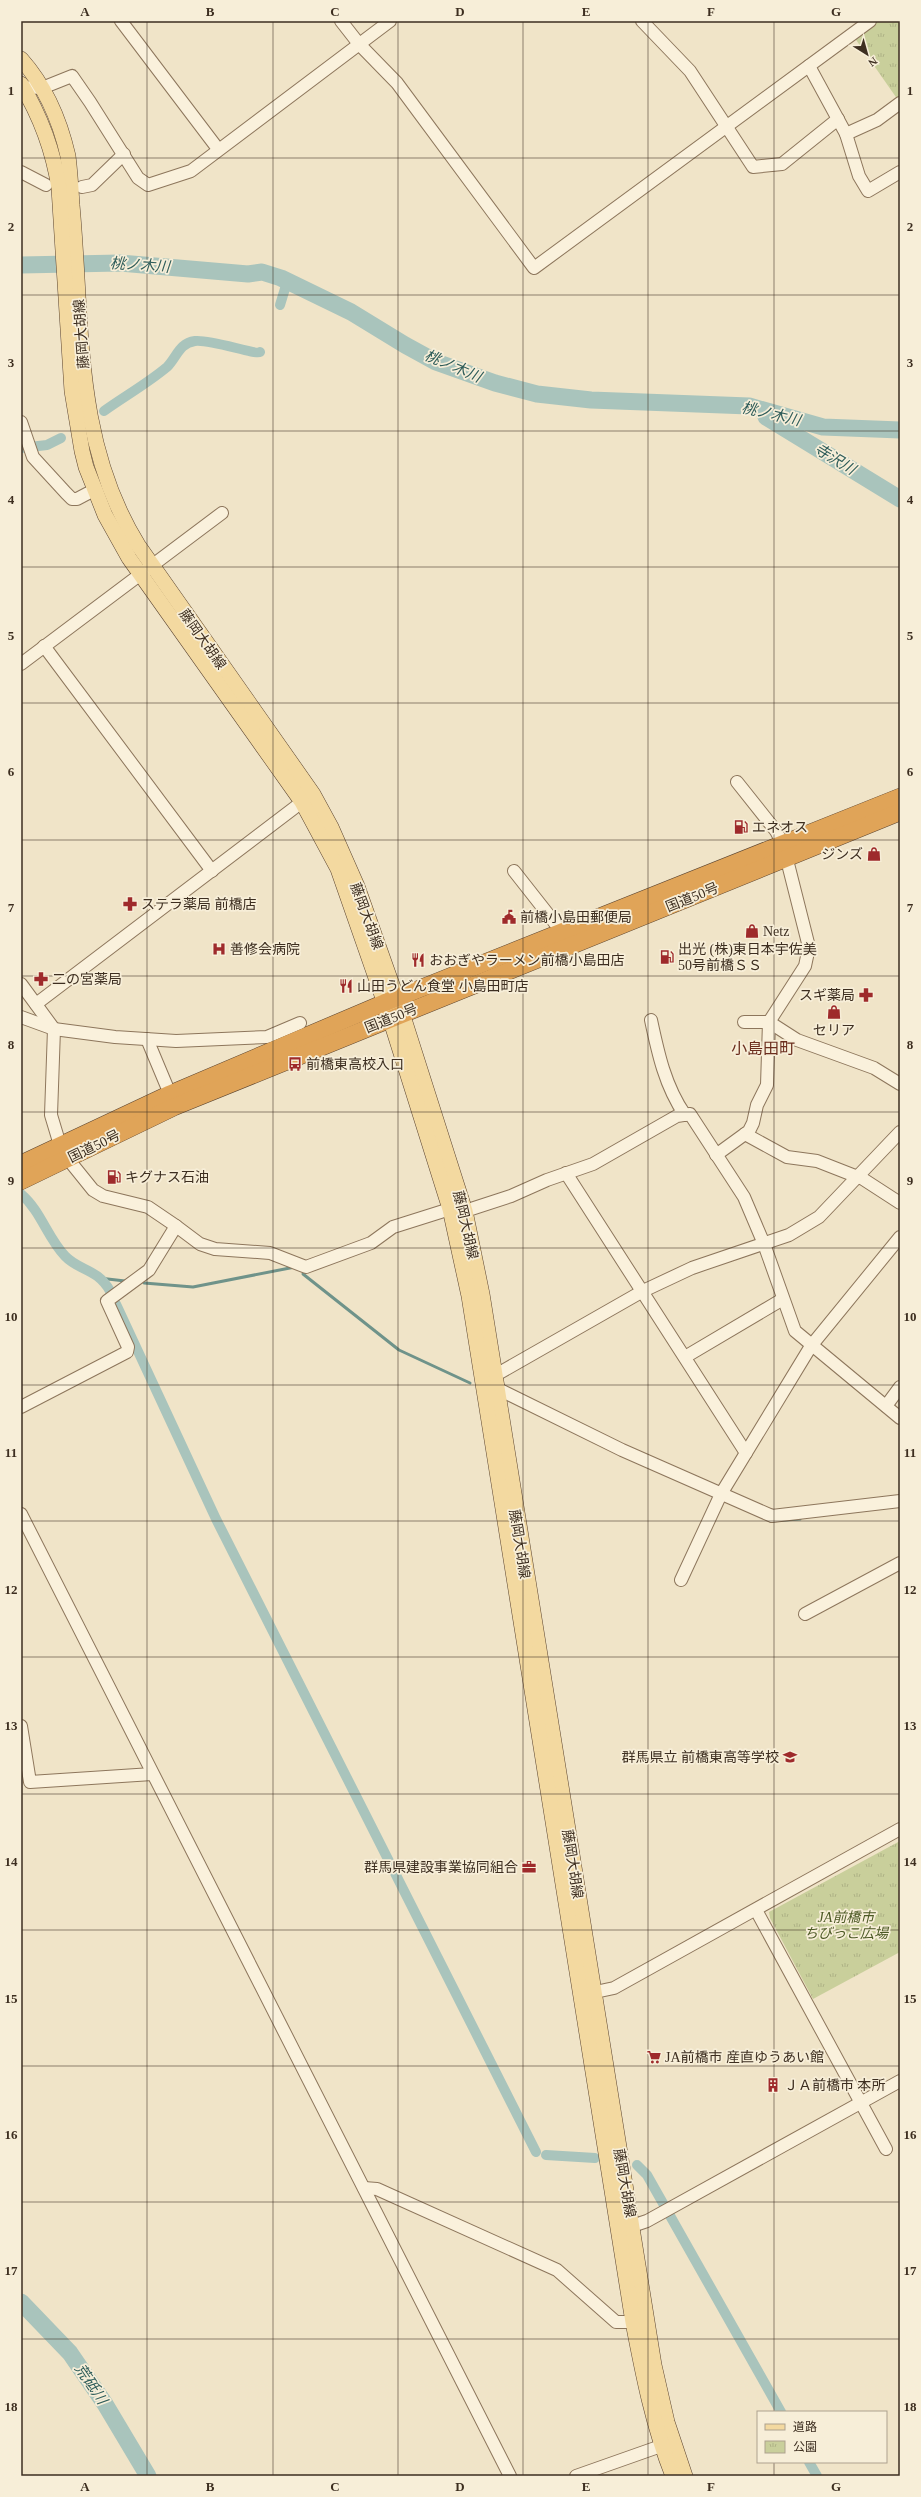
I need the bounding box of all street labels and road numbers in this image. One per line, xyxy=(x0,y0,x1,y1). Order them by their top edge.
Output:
street label: 藤岡大胡線 xyxy=(72,299,91,369)
street label: 藤岡大胡線 xyxy=(176,606,229,672)
street label: 国道50号 xyxy=(663,880,721,915)
street label: 藤岡大胡線 xyxy=(348,881,386,952)
street label: 国道50号 xyxy=(362,1001,420,1036)
street label: 国道50号 xyxy=(66,1127,123,1165)
street label: 藤岡大胡線 xyxy=(450,1189,481,1261)
street label: 藤岡大胡線 xyxy=(507,1508,532,1580)
street label: 藤岡大胡線 xyxy=(560,1828,585,1900)
street label: 藤岡大胡線 xyxy=(611,2147,638,2219)

